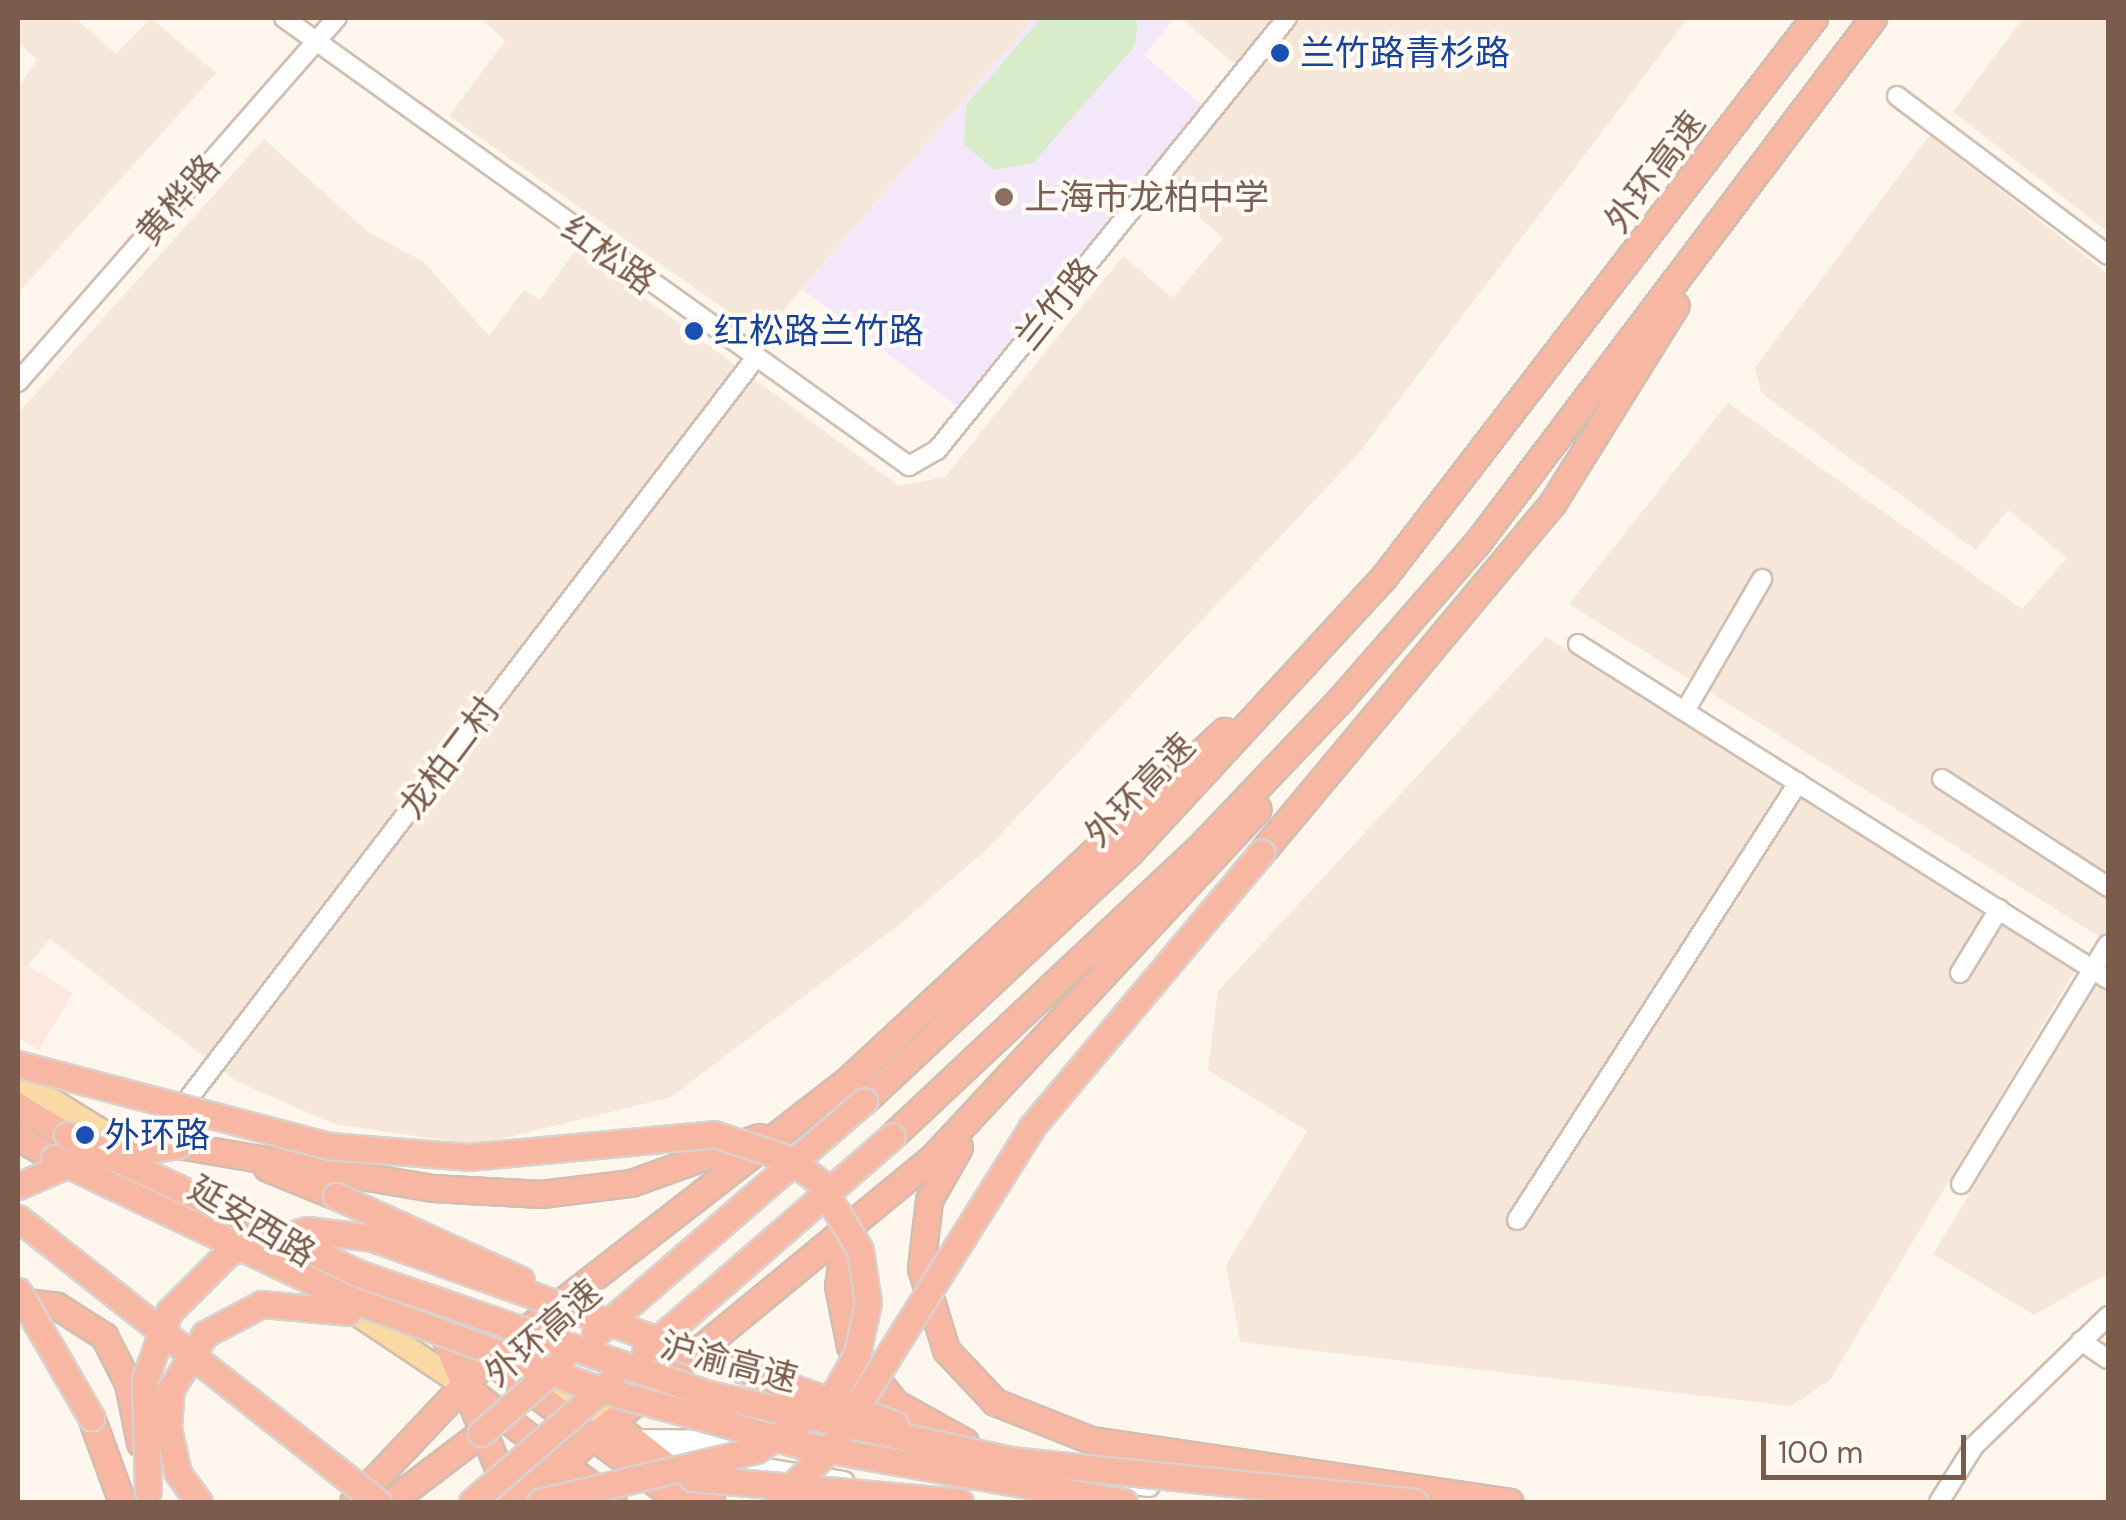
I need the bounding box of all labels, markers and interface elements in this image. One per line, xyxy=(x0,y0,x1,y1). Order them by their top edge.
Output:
place label: 兰竹路青杉路 xyxy=(1300,32,1510,74)
marker: 兰竹路青杉路 xyxy=(1269,42,1291,64)
street label: 外环高速 xyxy=(1596,103,1714,241)
street label: 黄桦路 xyxy=(128,147,228,253)
place label: 上海市龙柏中学 xyxy=(1024,176,1269,218)
marker: 上海市龙柏中学 xyxy=(993,186,1015,208)
street label: 红松路 xyxy=(554,207,664,303)
street label: 兰竹路 xyxy=(1007,250,1105,358)
place label: 红松路兰竹路 xyxy=(714,310,924,352)
marker: 红松路兰竹路 xyxy=(683,320,705,342)
street label: 龙柏二村 xyxy=(390,689,508,827)
street label: 外环高速 xyxy=(1076,725,1204,855)
place label: 外环路 xyxy=(105,1114,210,1156)
marker: 外环路 xyxy=(74,1124,96,1146)
street label: 延安西路 xyxy=(181,1167,323,1275)
street label: 外环高速 xyxy=(476,1271,610,1395)
street label: 沪渝高速 xyxy=(656,1324,802,1400)
scale bar xyxy=(1766,1415,1971,1477)
text: 100 m xyxy=(1778,1433,1863,1472)

